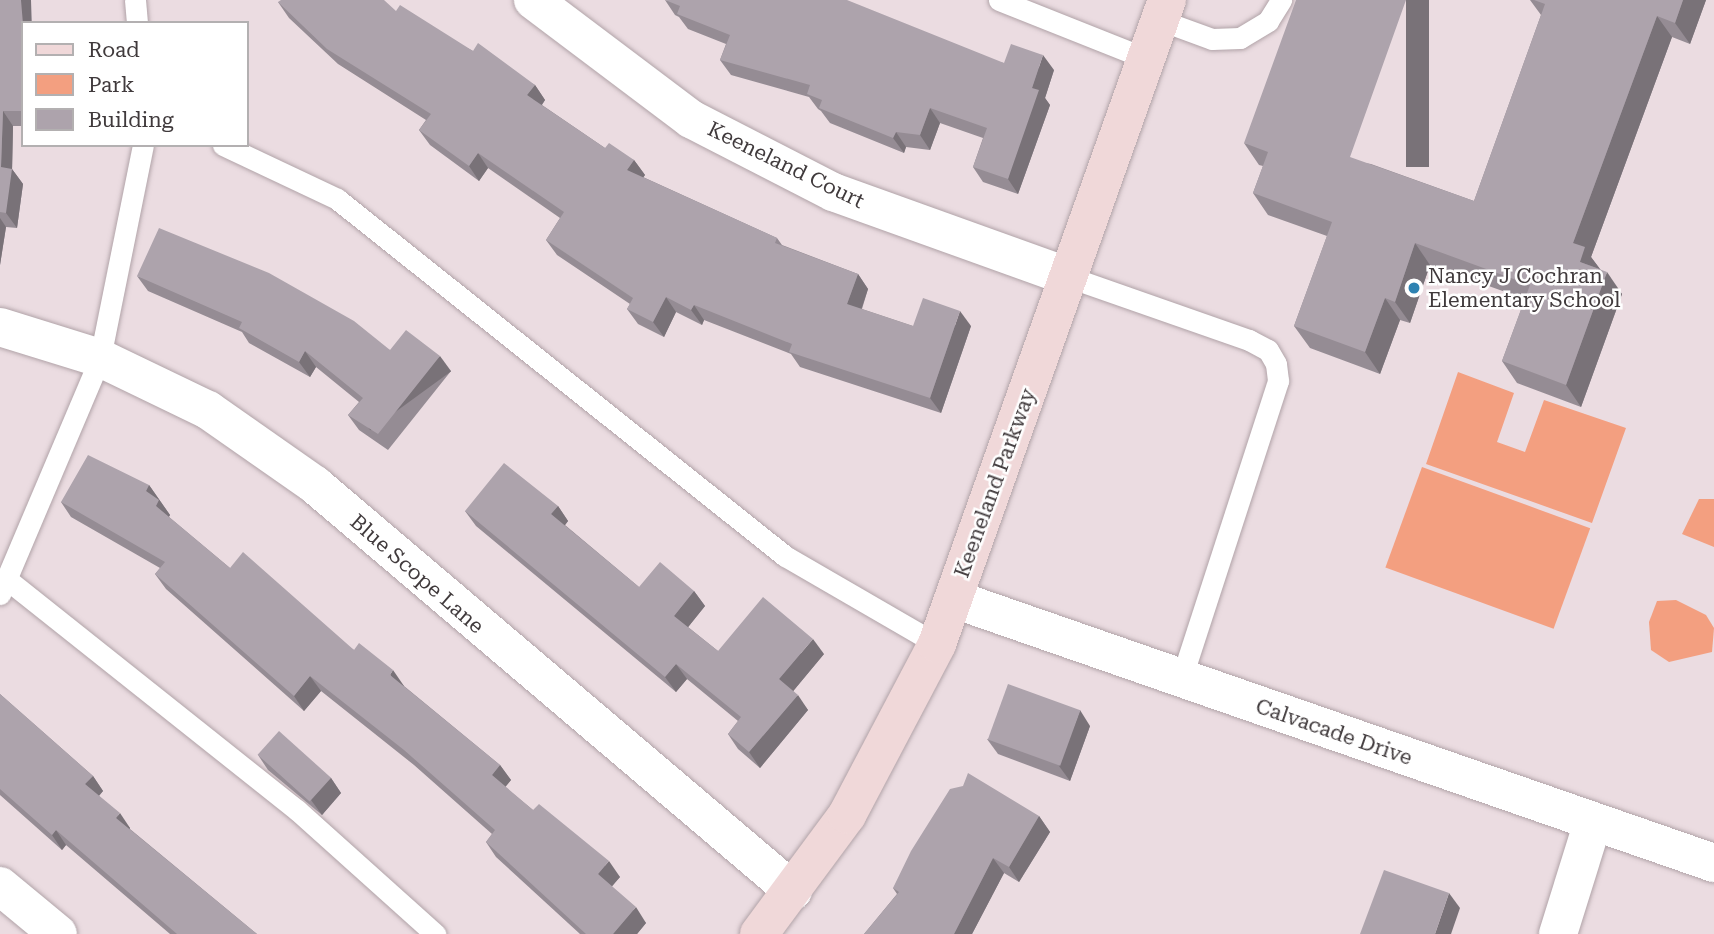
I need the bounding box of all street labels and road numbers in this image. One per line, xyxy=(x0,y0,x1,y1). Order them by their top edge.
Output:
street label: Keeneland Court xyxy=(704,116,868,214)
street label: Keeneland Parkway xyxy=(949,385,1041,581)
street label: Blue Scope Lane xyxy=(345,509,489,639)
street label: Calvacade Drive xyxy=(1252,693,1416,771)

